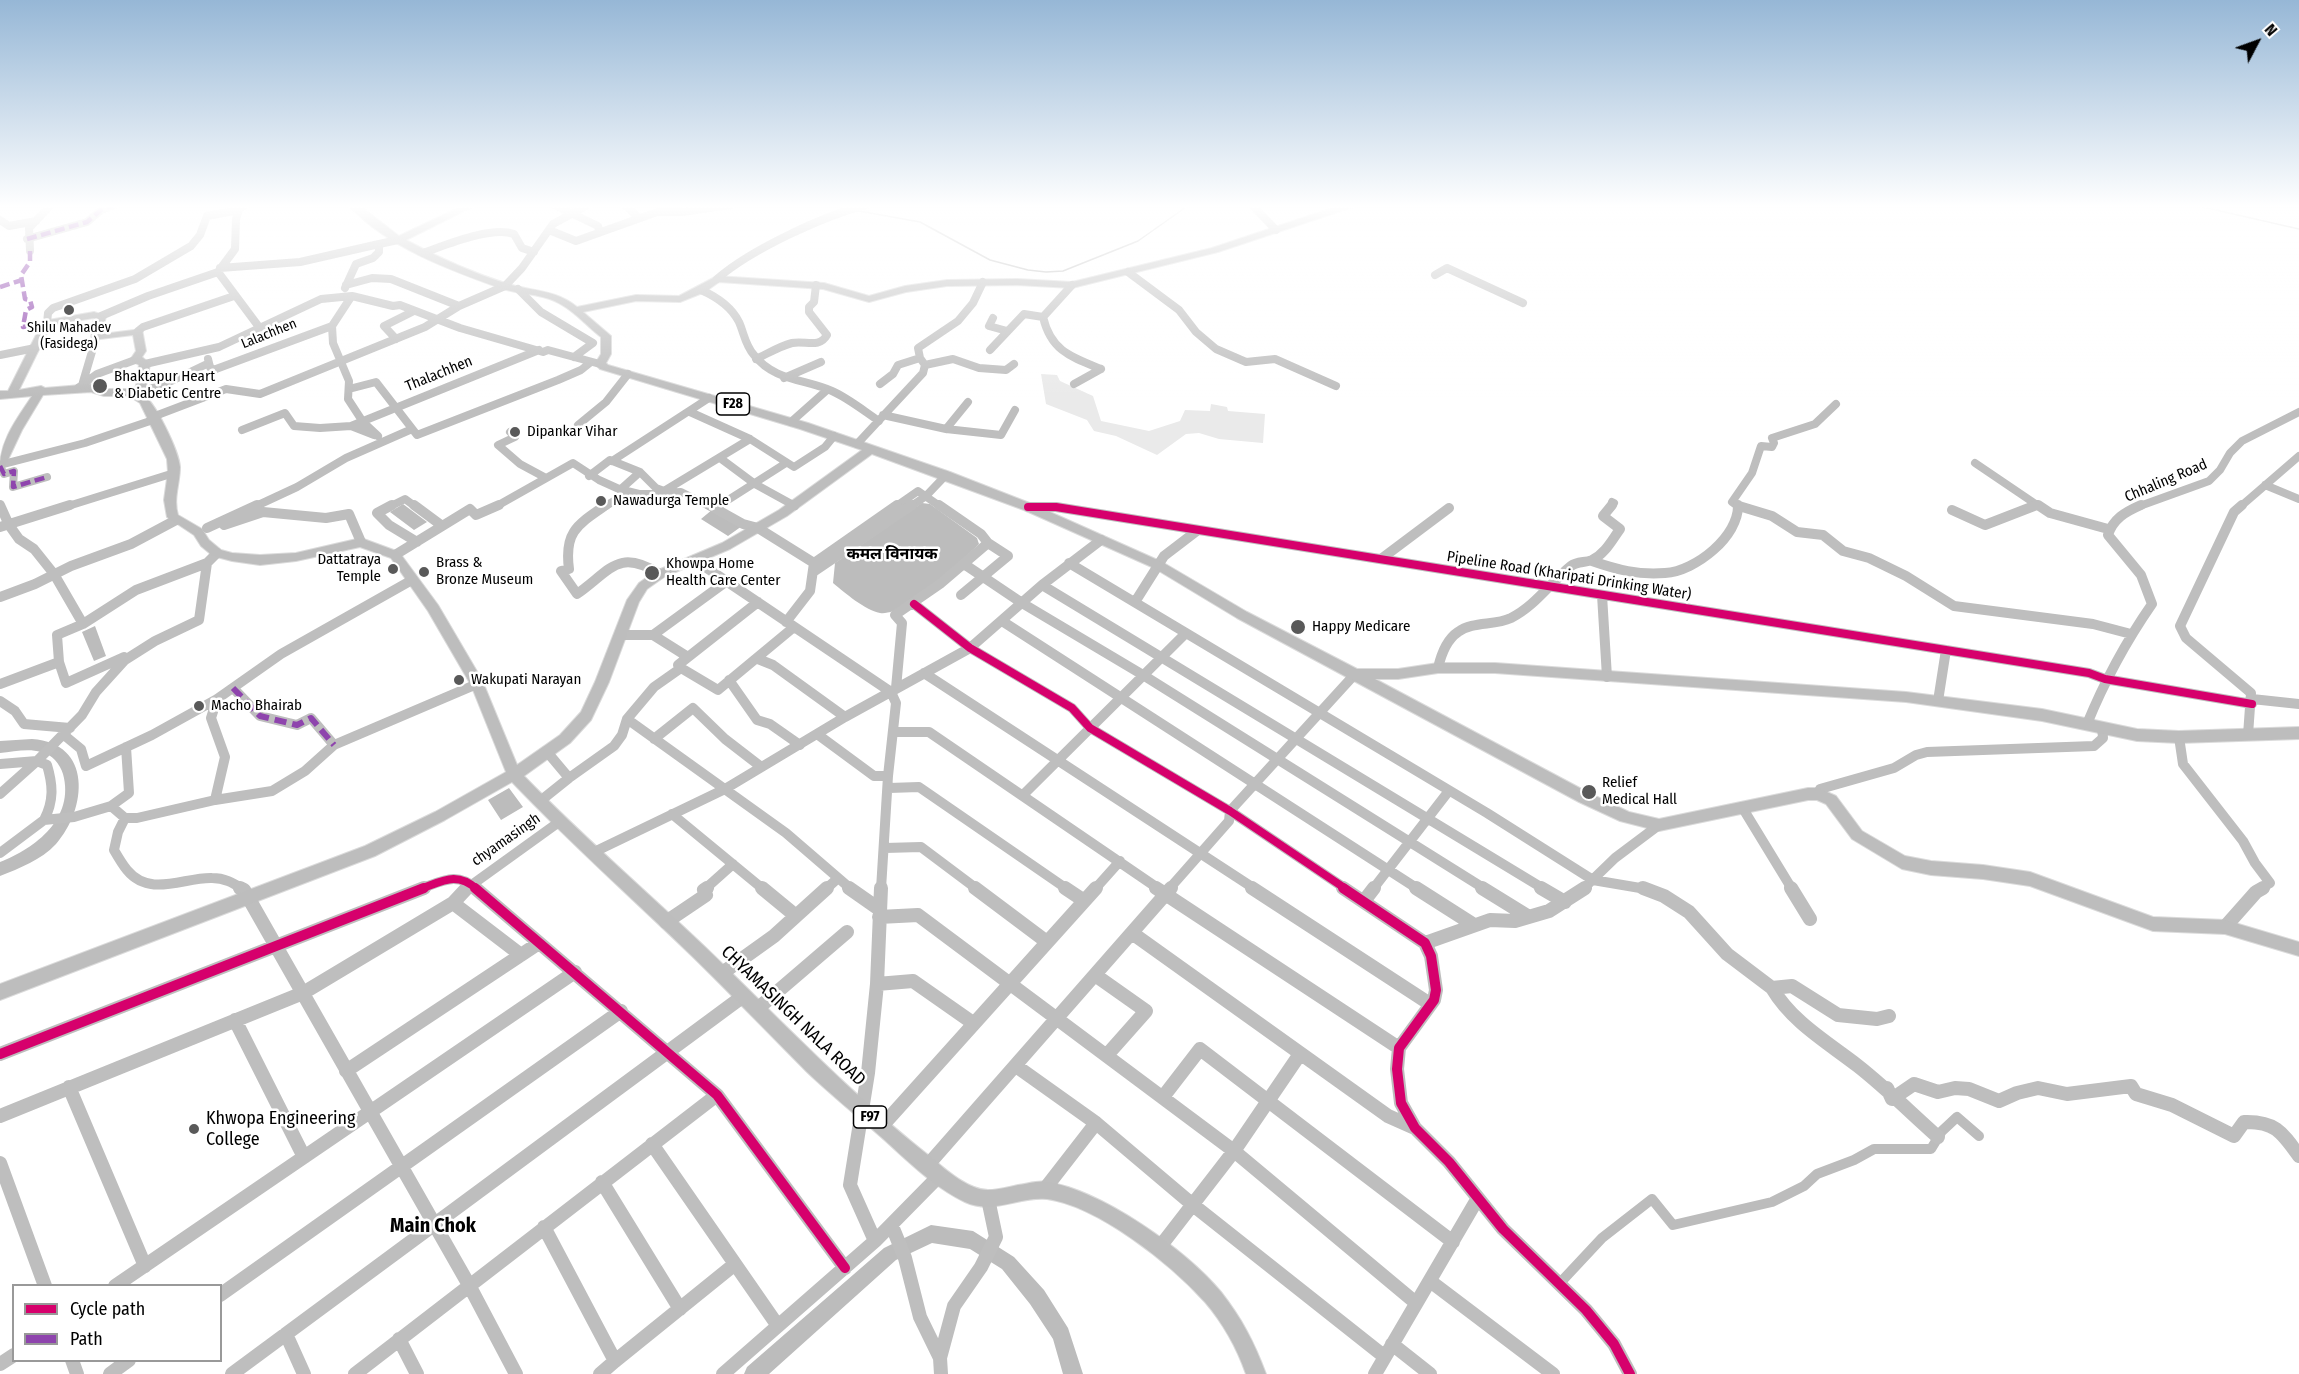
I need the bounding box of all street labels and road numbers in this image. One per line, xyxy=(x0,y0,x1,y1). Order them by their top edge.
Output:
street label: Lalachhen xyxy=(239,315,299,353)
street label: Thalachhen xyxy=(403,352,475,396)
road number: F28 xyxy=(716,393,750,415)
street label: Chhaling Road xyxy=(2122,456,2210,506)
street label: Pipeline Road (Kharipati Drinking Water) xyxy=(1446,548,1692,604)
street label: chyamasingh xyxy=(468,810,544,870)
street label: CHYAMASINGH NALA ROAD xyxy=(716,941,870,1091)
road number: F97 xyxy=(854,1106,886,1128)

